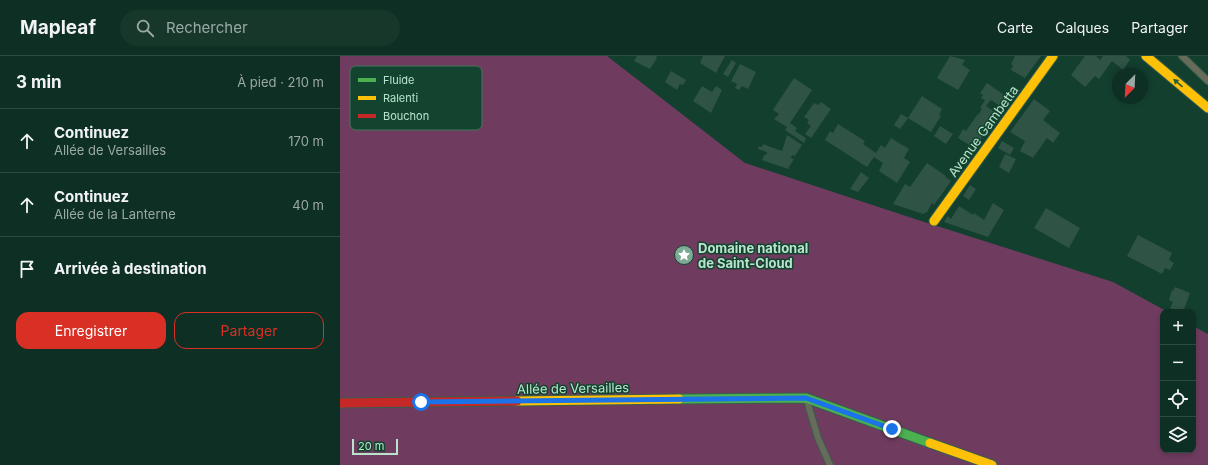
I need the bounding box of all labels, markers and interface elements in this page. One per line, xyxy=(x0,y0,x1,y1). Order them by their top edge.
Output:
search box xyxy=(120,10,400,46)
text: Mapleaf xyxy=(20,16,96,39)
icon: search xyxy=(134,17,156,39)
text: Rechercher xyxy=(166,18,248,37)
text: Carte xyxy=(997,19,1033,36)
text: Calques xyxy=(1055,19,1109,36)
text: Partager xyxy=(1131,19,1188,36)
legend xyxy=(350,66,482,130)
north arrow xyxy=(1112,68,1148,104)
text: 3 min xyxy=(16,72,62,92)
text: Fluide xyxy=(383,73,414,87)
text: À pied · 210 m xyxy=(237,74,324,90)
one-way arrow xyxy=(1173,79,1183,88)
street label: Avenue Gambetta xyxy=(945,82,1021,180)
text: Ralenti xyxy=(383,91,418,105)
text: Bouchon xyxy=(383,109,429,123)
text: Continuez xyxy=(54,123,129,142)
icon: ahead xyxy=(16,130,38,152)
text: 170 m xyxy=(288,133,324,149)
text: Allée de Versailles xyxy=(54,142,166,158)
text: Continuez xyxy=(54,187,129,206)
icon: ahead xyxy=(16,194,38,216)
text: 40 m xyxy=(292,197,324,213)
text: Allée de la Lanterne xyxy=(54,206,176,222)
place label: Domaine national de Saint-Cloud xyxy=(698,240,808,271)
place icon: Domaine national de Saint-Cloud xyxy=(673,244,695,266)
icon: arrive xyxy=(16,258,38,280)
text: Arrivée à destination xyxy=(54,259,207,278)
map controls xyxy=(1160,309,1196,453)
button: + xyxy=(1160,309,1196,345)
button: Enregistrer xyxy=(16,312,166,349)
button: Partager xyxy=(174,312,324,349)
button: − xyxy=(1160,345,1196,381)
street label: Allée de Versailles xyxy=(517,379,629,397)
button: locate xyxy=(1160,381,1196,417)
route start xyxy=(412,393,430,411)
button: layers xyxy=(1160,417,1196,453)
route end xyxy=(883,420,901,438)
scale bar xyxy=(352,437,398,456)
text: 20 m xyxy=(358,439,384,453)

